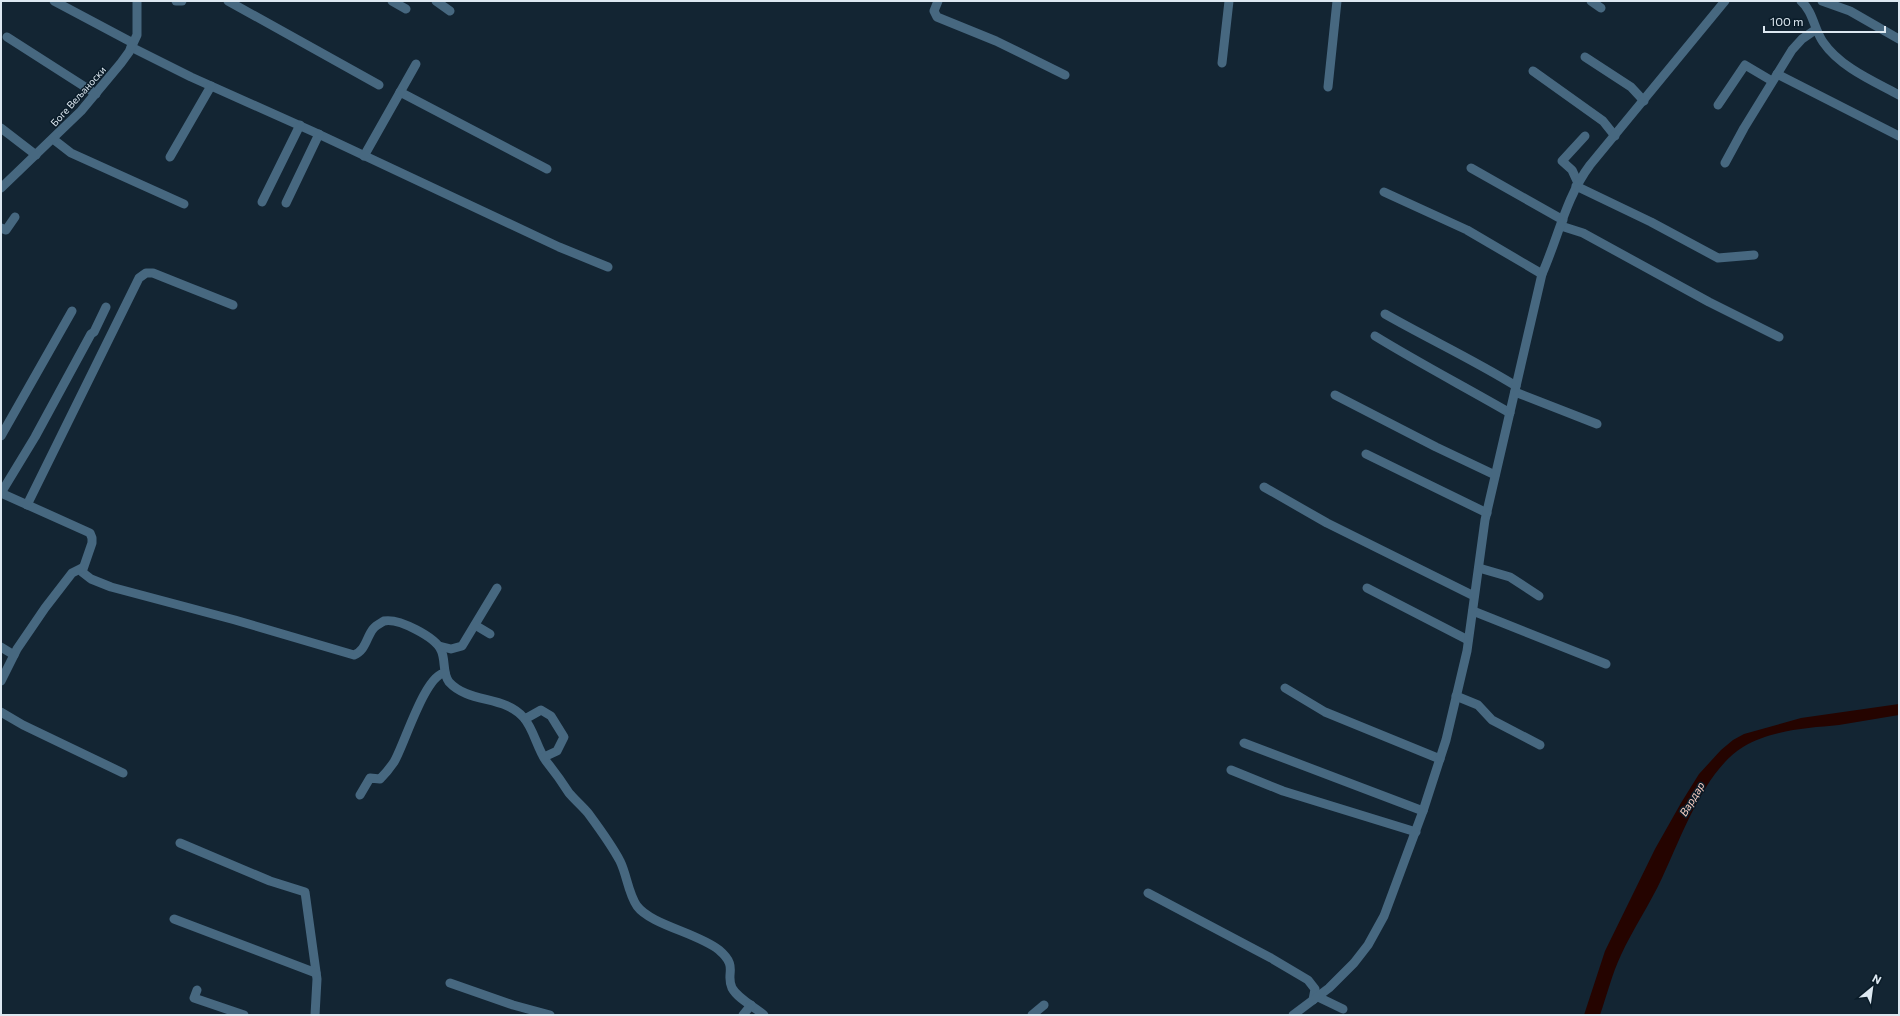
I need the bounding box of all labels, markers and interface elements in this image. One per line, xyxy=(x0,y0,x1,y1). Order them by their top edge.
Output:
scale bar xyxy=(1764,8,1885,34)
text: 100 m xyxy=(1770,14,1804,28)
street label: Боге Вељаноски xyxy=(48,63,108,129)
water label: Вардар xyxy=(1676,779,1707,818)
north arrow xyxy=(1852,968,1892,1008)
text: N xyxy=(1870,971,1884,987)

